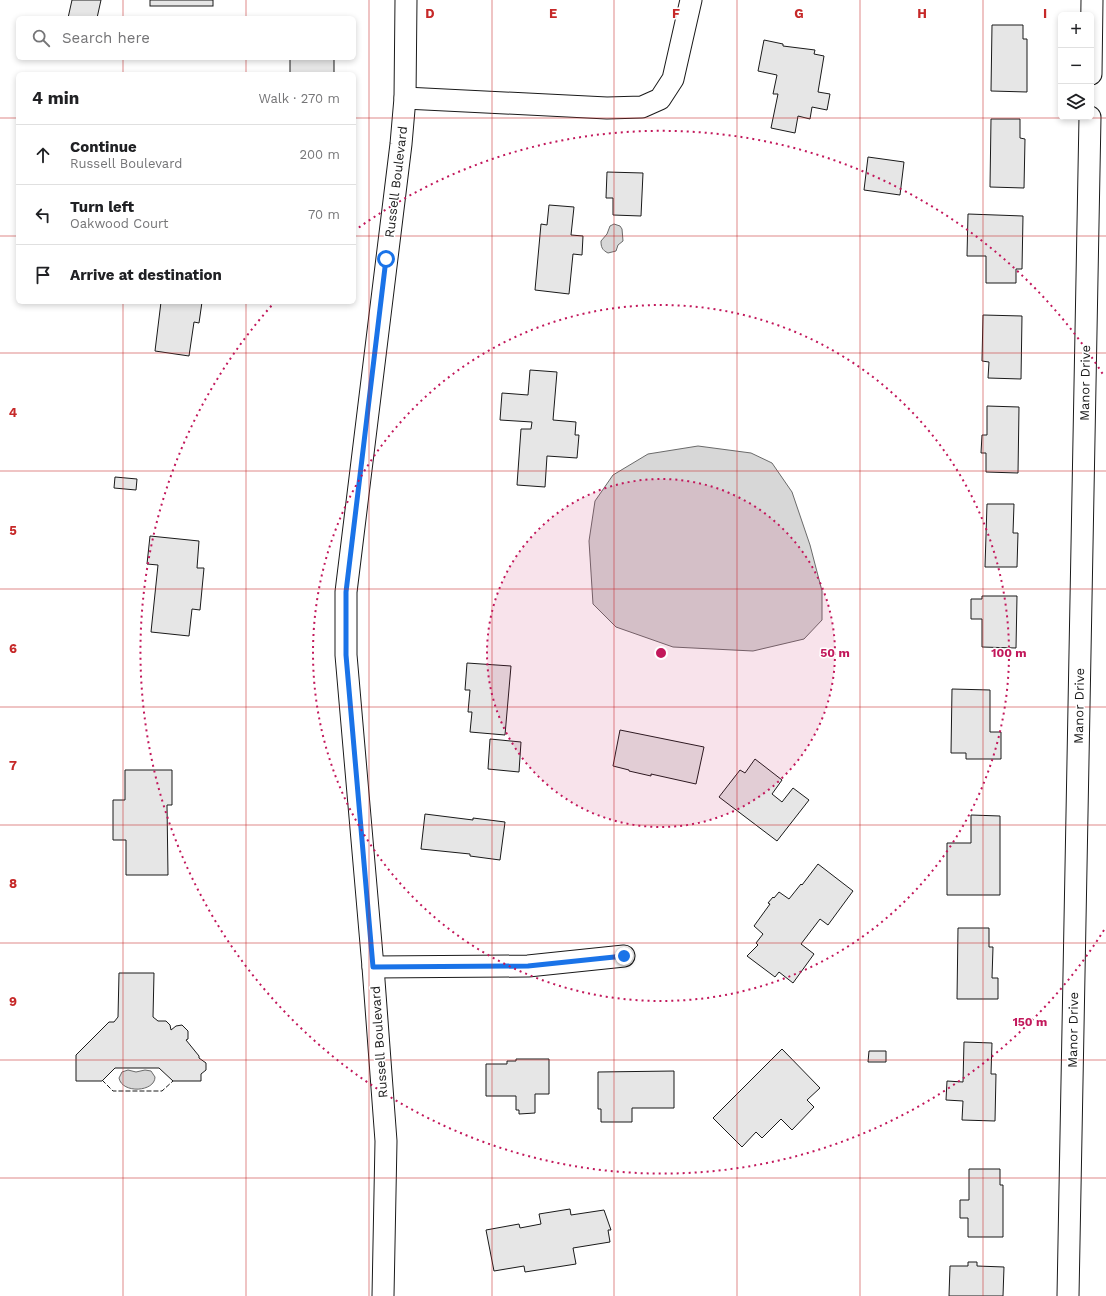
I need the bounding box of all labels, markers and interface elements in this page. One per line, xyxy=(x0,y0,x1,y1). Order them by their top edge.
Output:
text: D xyxy=(425,6,435,21)
text: E xyxy=(549,6,557,21)
text: F xyxy=(672,6,680,21)
text: G xyxy=(794,6,804,21)
text: H xyxy=(917,6,927,21)
text: I xyxy=(1043,6,1047,21)
map controls xyxy=(1058,12,1094,120)
button: + xyxy=(1058,12,1094,48)
search box xyxy=(16,16,356,60)
icon: search xyxy=(30,27,52,49)
text: Search here xyxy=(62,29,150,47)
button: − xyxy=(1058,48,1094,84)
button: layers xyxy=(1058,84,1094,120)
text: 4 min xyxy=(32,88,79,108)
text: Walk · 270 m xyxy=(259,91,340,106)
street label: Russell Boulevard xyxy=(382,125,410,239)
text: Continue xyxy=(70,138,137,156)
icon: ahead xyxy=(32,144,54,166)
text: 200 m xyxy=(299,147,340,162)
text: Russell Boulevard xyxy=(70,156,182,171)
text: Turn left xyxy=(70,198,134,216)
icon: left xyxy=(32,204,54,226)
text: 70 m xyxy=(308,207,340,222)
text: Oakwood Court xyxy=(70,216,168,231)
route start xyxy=(377,250,395,268)
icon: arrive xyxy=(32,264,54,286)
text: Arrive at destination xyxy=(70,266,222,284)
street label: Manor Drive xyxy=(1077,345,1093,421)
text: 4 xyxy=(9,405,18,420)
text: 5 xyxy=(9,523,17,538)
text: 6 xyxy=(9,641,17,656)
centre of rings xyxy=(654,646,668,660)
text: 50 m xyxy=(820,646,850,660)
text: 100 m xyxy=(991,646,1027,660)
street label: Manor Drive xyxy=(1071,668,1087,744)
text: 7 xyxy=(9,758,17,773)
text: 8 xyxy=(9,876,17,891)
route end xyxy=(615,947,633,965)
street label: Russell Boulevard xyxy=(368,985,390,1099)
street label: Manor Drive xyxy=(1065,992,1081,1068)
text: 9 xyxy=(9,994,17,1009)
text: 150 m xyxy=(1013,1015,1047,1029)

